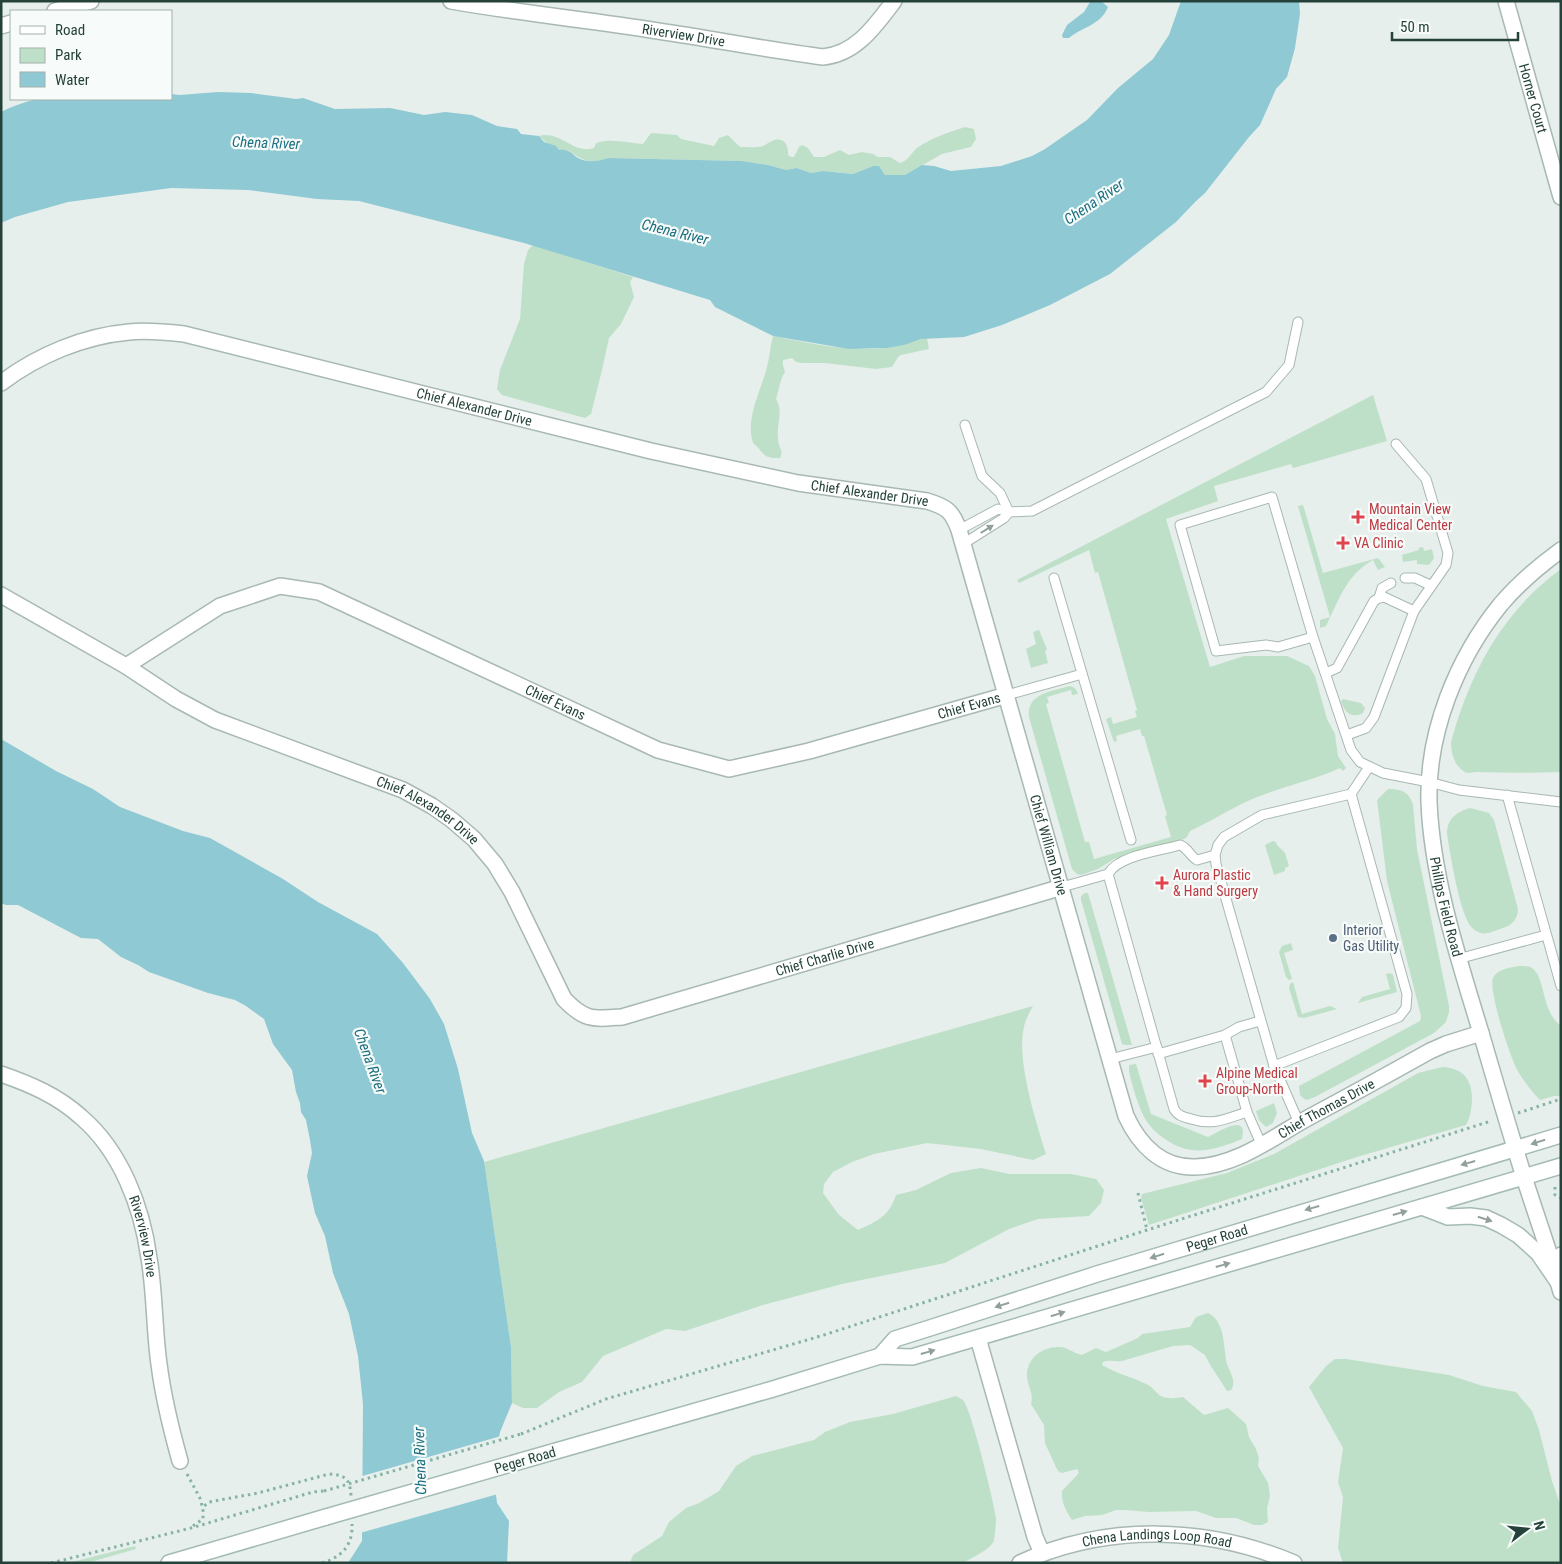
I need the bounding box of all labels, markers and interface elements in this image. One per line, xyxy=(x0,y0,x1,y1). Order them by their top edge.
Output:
legend xyxy=(10,10,172,100)
scale bar xyxy=(1392,10,1518,42)
text: 50 m xyxy=(1400,18,1430,36)
text: Road xyxy=(55,21,85,39)
street label: Riverview Drive xyxy=(641,21,727,50)
text: Park xyxy=(55,46,82,64)
street label: Horner Court xyxy=(1516,62,1551,135)
text: Water xyxy=(55,71,90,89)
water label: Chena River xyxy=(232,133,301,153)
water label: Chena River xyxy=(1061,175,1128,228)
water label: Chena River xyxy=(640,215,711,249)
street label: Chief Alexander Drive xyxy=(415,385,534,429)
street label: Chief Alexander Drive xyxy=(810,477,930,509)
place label: Mountain View Medical Center xyxy=(1369,501,1452,533)
marker: Mountain View Medical Center xyxy=(1351,510,1365,524)
one-way arrow xyxy=(980,524,994,534)
place label: VA Clinic xyxy=(1354,535,1403,551)
marker: VA Clinic xyxy=(1336,536,1350,550)
street label: Chief Evans xyxy=(523,681,588,723)
street label: Chief Evans xyxy=(936,689,1002,722)
street label: Chief Alexander Drive xyxy=(374,773,483,848)
street label: Chief William Drive xyxy=(1027,793,1071,898)
street label: Phillips Field Road xyxy=(1427,856,1466,958)
place label: Aurora Plastic & Hand Surgery xyxy=(1173,867,1258,899)
marker: Aurora Plastic & Hand Surgery xyxy=(1155,876,1169,890)
place label: Interior Gas Utility xyxy=(1343,922,1399,954)
marker: Interior Gas Utility xyxy=(1327,932,1339,944)
street label: Chief Charlie Drive xyxy=(773,935,876,979)
water label: Chena River xyxy=(350,1026,390,1097)
place label: Alpine Medical Group-North xyxy=(1216,1065,1298,1097)
marker: Alpine Medical Group-North xyxy=(1198,1074,1212,1088)
street label: Chief Thomas Drive xyxy=(1275,1075,1378,1142)
one-way arrow xyxy=(1530,1139,1545,1147)
one-way arrow xyxy=(1461,1159,1476,1167)
street label: Riverview Drive xyxy=(126,1193,160,1279)
one-way arrow xyxy=(1305,1205,1320,1213)
one-way arrow xyxy=(1393,1208,1408,1216)
one-way arrow xyxy=(1478,1216,1493,1224)
street label: Peger Road xyxy=(1184,1221,1249,1255)
one-way arrow xyxy=(1149,1252,1164,1260)
one-way arrow xyxy=(1216,1261,1231,1269)
one-way arrow xyxy=(994,1301,1009,1309)
one-way arrow xyxy=(1051,1309,1066,1317)
one-way arrow xyxy=(921,1348,936,1356)
water label: Chena River xyxy=(410,1426,430,1495)
street label: Peger Road xyxy=(492,1444,558,1476)
north arrow xyxy=(1502,1504,1552,1554)
text: N xyxy=(1531,1519,1548,1532)
street label: Chena Landings Loop Road xyxy=(1080,1526,1233,1551)

